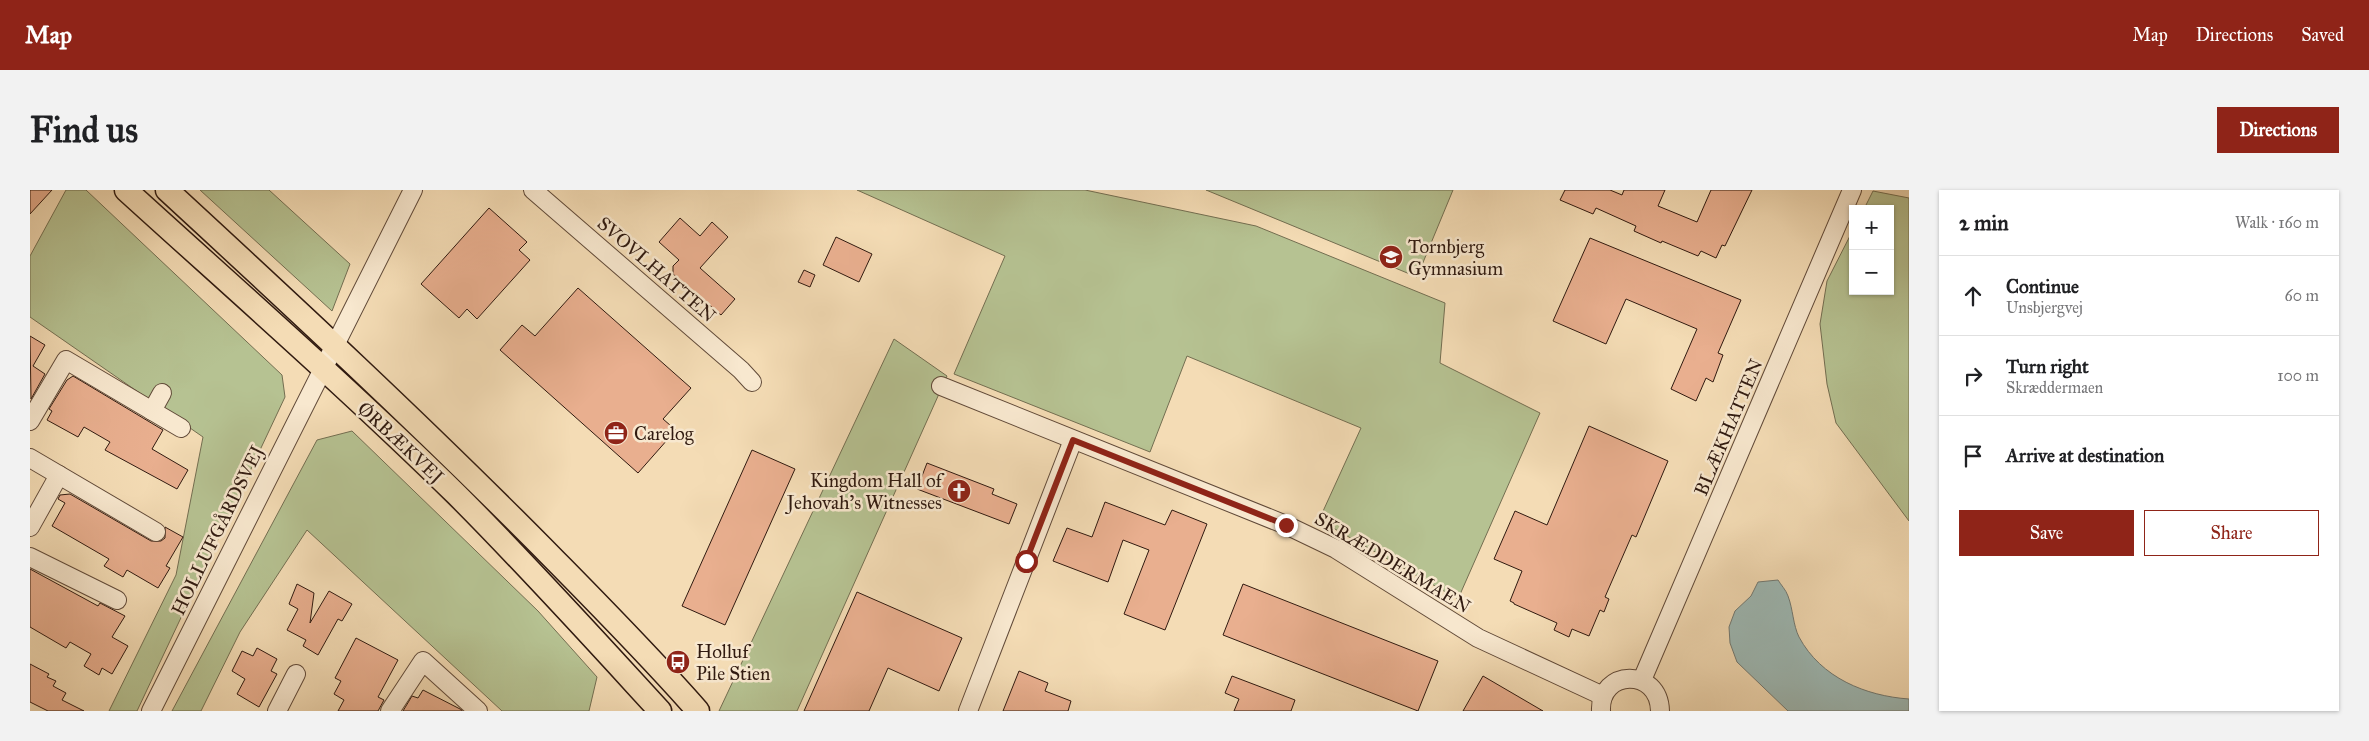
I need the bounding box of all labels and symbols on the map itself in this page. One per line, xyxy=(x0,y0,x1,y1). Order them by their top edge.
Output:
street label: SVOVLHATTEN xyxy=(593,212,721,327)
place label: Tornbjerg Gymnasium xyxy=(1408,235,1503,280)
school or university icon: Tornbjerg Gymnasium xyxy=(1378,244,1404,270)
street label: BLÆKHATTEN xyxy=(1689,355,1768,499)
street label: ØRBÆKVEJ xyxy=(352,397,449,489)
office icon: Carelog xyxy=(603,420,629,446)
place label: Carelog xyxy=(634,422,694,446)
street label: HOLLUFGÅRDSVEJ xyxy=(166,441,270,619)
place label: Kingdom Hall of Jehovah's Witnesses xyxy=(785,469,945,515)
church icon: Kingdom Hall of Jehovah's Witnesses xyxy=(946,478,972,504)
street label: SKRÆDDERMAEN xyxy=(1311,507,1475,618)
route end xyxy=(1275,514,1298,537)
route start xyxy=(1015,550,1038,573)
place label: Holluf Pile Stien xyxy=(696,640,770,685)
bus stop icon: Holluf Pile Stien xyxy=(665,649,691,675)

